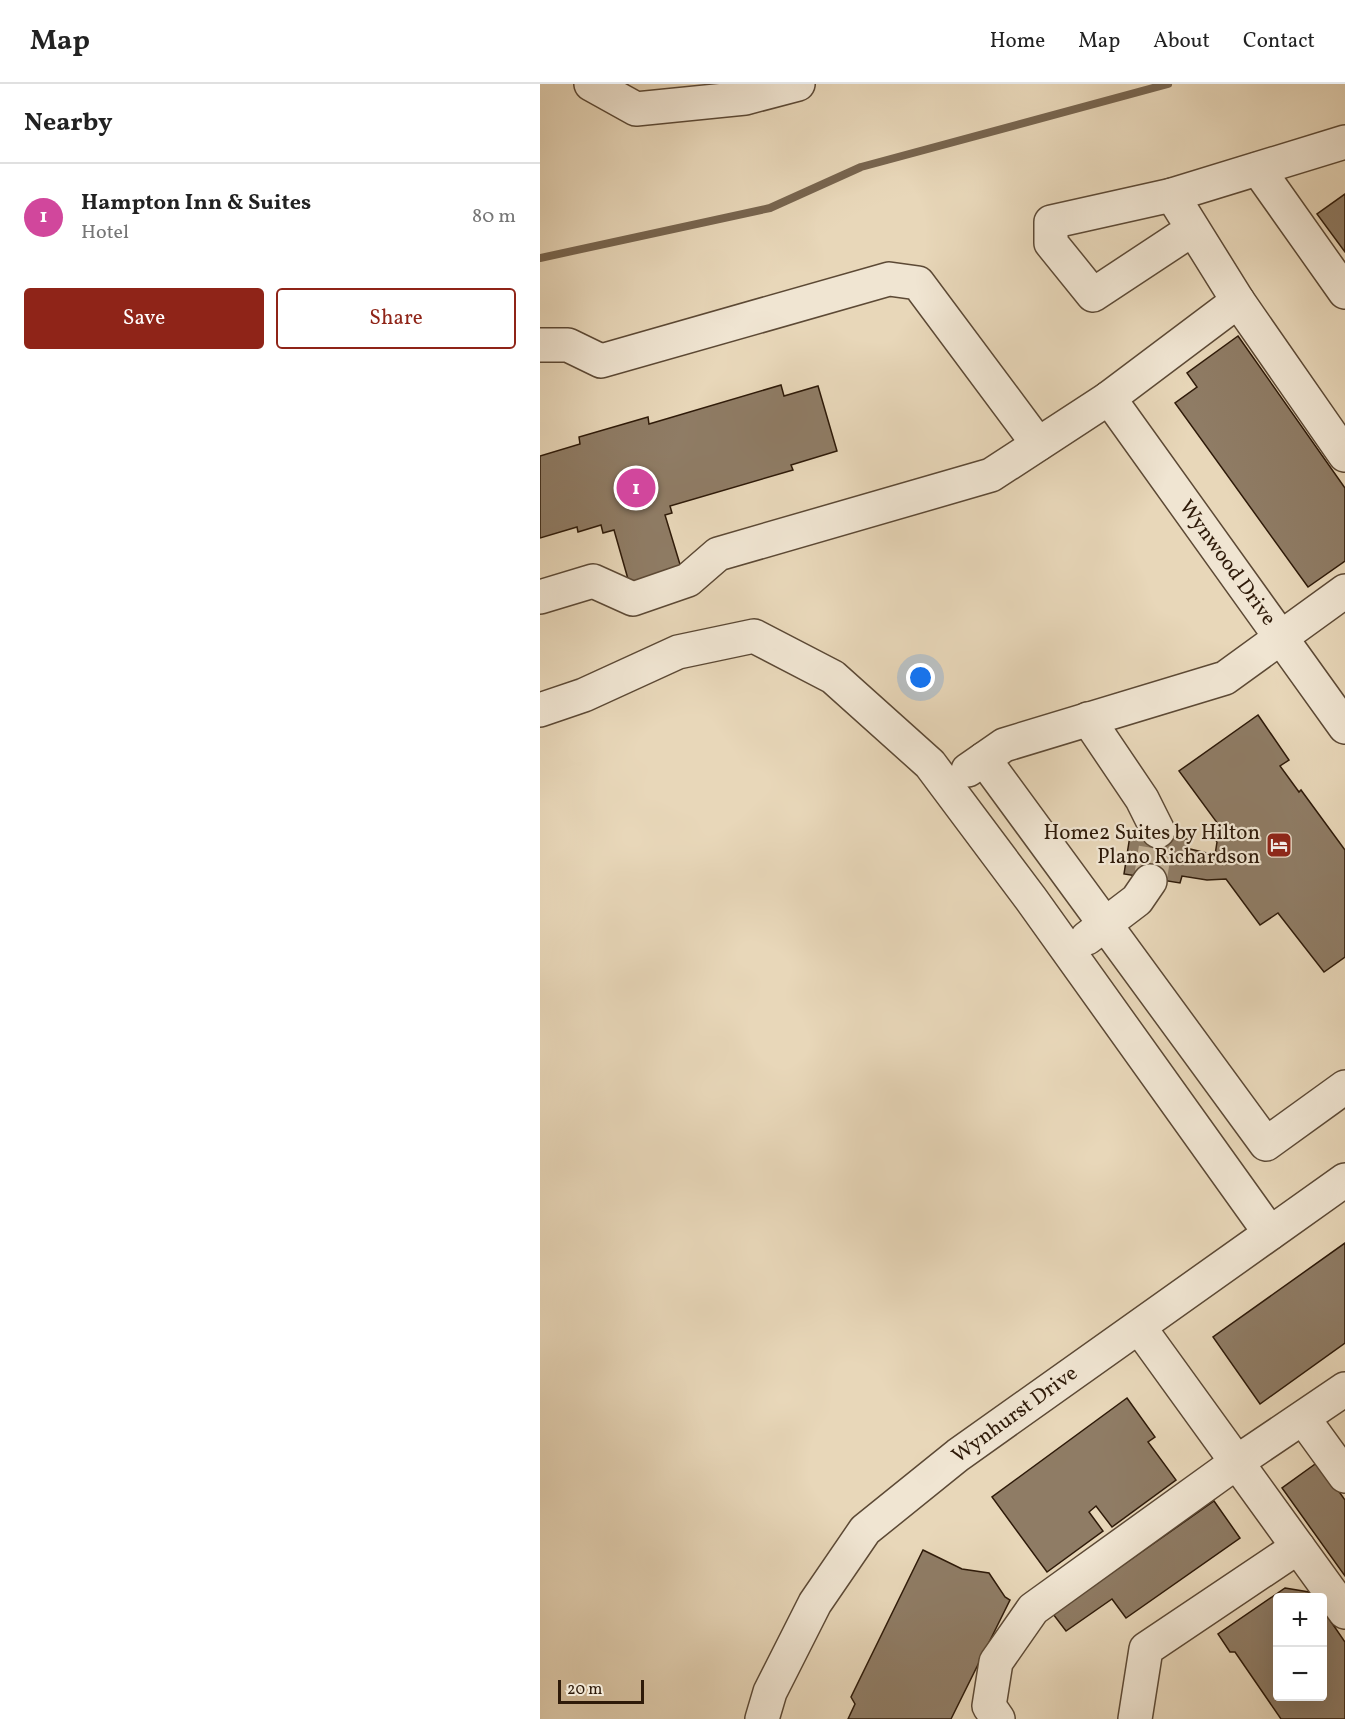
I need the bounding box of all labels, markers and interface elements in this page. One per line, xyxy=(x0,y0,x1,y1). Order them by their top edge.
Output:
text: Map xyxy=(30,22,90,61)
text: Home xyxy=(990,27,1045,56)
text: Map xyxy=(1078,27,1120,56)
text: About xyxy=(1153,27,1210,56)
text: Contact xyxy=(1243,27,1315,56)
text: Nearby xyxy=(24,105,113,141)
text: Hampton Inn & Suites xyxy=(81,188,311,219)
text: 1 xyxy=(39,203,48,231)
text: 80 m xyxy=(472,203,516,231)
text: Hotel xyxy=(81,219,129,247)
button: Save xyxy=(24,288,264,349)
button: Share xyxy=(276,288,516,349)
pin: 1 xyxy=(616,466,656,510)
street label: Wynwood Drive xyxy=(1171,494,1283,632)
your location xyxy=(906,663,935,692)
place label: Home2 Suites by Hilton Plano Richardson xyxy=(1043,819,1260,872)
hotel icon: Home2 Suites by Hilton Plano Richardson xyxy=(1264,830,1294,860)
street label: Wynhurst Drive xyxy=(946,1359,1084,1471)
map controls xyxy=(1273,1593,1327,1701)
button: + xyxy=(1273,1593,1327,1647)
button: − xyxy=(1273,1647,1327,1701)
scale bar xyxy=(558,1677,644,1704)
text: 20 m xyxy=(567,1679,602,1701)

